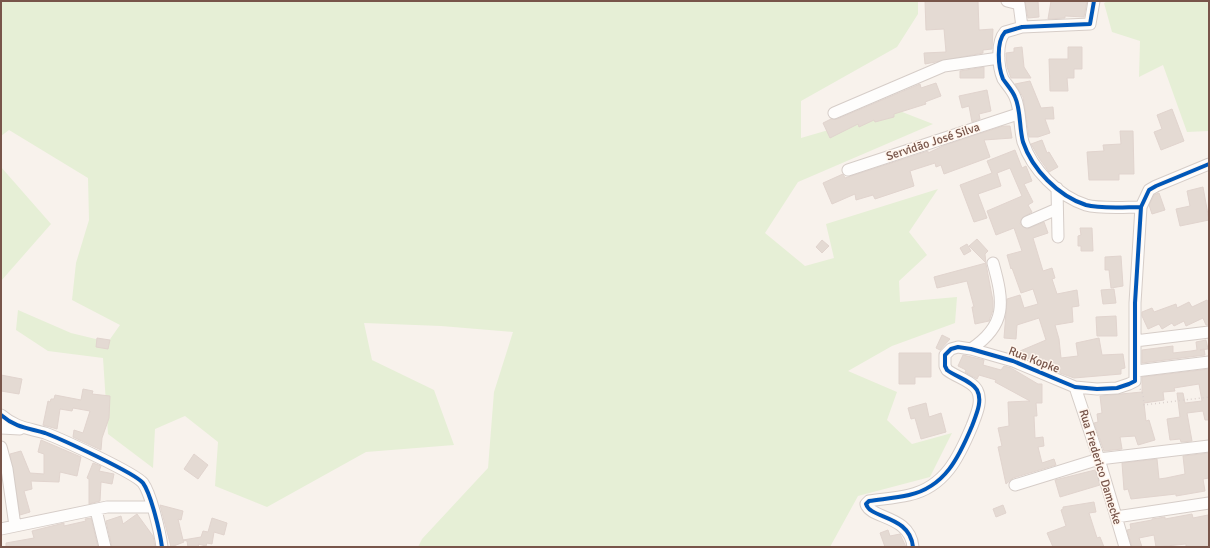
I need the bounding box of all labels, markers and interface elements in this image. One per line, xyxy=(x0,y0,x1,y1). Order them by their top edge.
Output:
street label: Servidão José Silva xyxy=(884,120,982,164)
street label: Rua Kopke xyxy=(1006,343,1062,377)
street label: Rua Frederico Damecke xyxy=(1075,407,1125,527)

